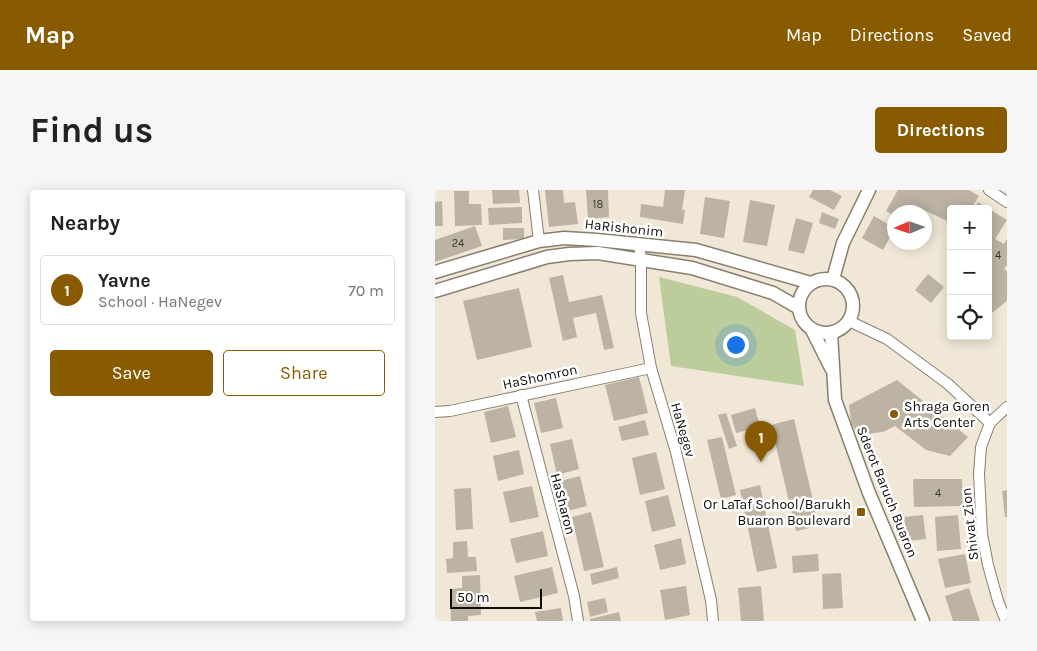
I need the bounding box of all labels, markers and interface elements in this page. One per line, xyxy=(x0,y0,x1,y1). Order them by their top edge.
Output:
text: Map xyxy=(25,21,75,49)
text: Map xyxy=(786,24,822,46)
text: Directions xyxy=(850,24,934,46)
text: Saved xyxy=(962,24,1012,46)
button: Directions xyxy=(875,107,1007,153)
text: Find us xyxy=(30,110,153,151)
house number: 18 xyxy=(593,198,603,211)
north arrow xyxy=(887,205,932,250)
map controls xyxy=(947,205,992,340)
button: + xyxy=(947,205,992,250)
text: Nearby xyxy=(50,211,120,235)
street label: HaRishonim xyxy=(584,215,664,241)
house number: 24 xyxy=(452,237,464,250)
house number: 4 xyxy=(995,249,1001,262)
button: − xyxy=(947,250,992,295)
text: Yavne xyxy=(98,270,151,292)
text: 1 xyxy=(64,281,70,300)
text: 70 m xyxy=(348,281,384,300)
text: School · HaNegev xyxy=(98,292,222,311)
button: locate xyxy=(947,295,992,340)
your location xyxy=(723,332,749,358)
button: Save xyxy=(50,350,213,396)
button: Share xyxy=(223,350,385,396)
street label: HaShomron xyxy=(501,361,579,393)
place label: Shraga Goren Arts Center xyxy=(904,398,990,431)
street label: HaNegev xyxy=(667,401,699,459)
marker: Shraga Goren Arts Center xyxy=(888,408,900,420)
pin: 1 xyxy=(745,421,777,462)
street label: Sderot Baruch Buaron xyxy=(853,424,921,560)
street label: HaSharon xyxy=(547,471,579,537)
house number: 4 xyxy=(935,487,941,500)
street label: Shivat Zion xyxy=(958,487,982,561)
place label: Or LaTaf School/Barukh Buaron Boulevard xyxy=(703,496,851,529)
marker: Or LaTaf School/Barukh Buaron Boulevard xyxy=(855,506,867,518)
scale bar xyxy=(450,586,543,609)
text: 50 m xyxy=(457,589,490,606)

